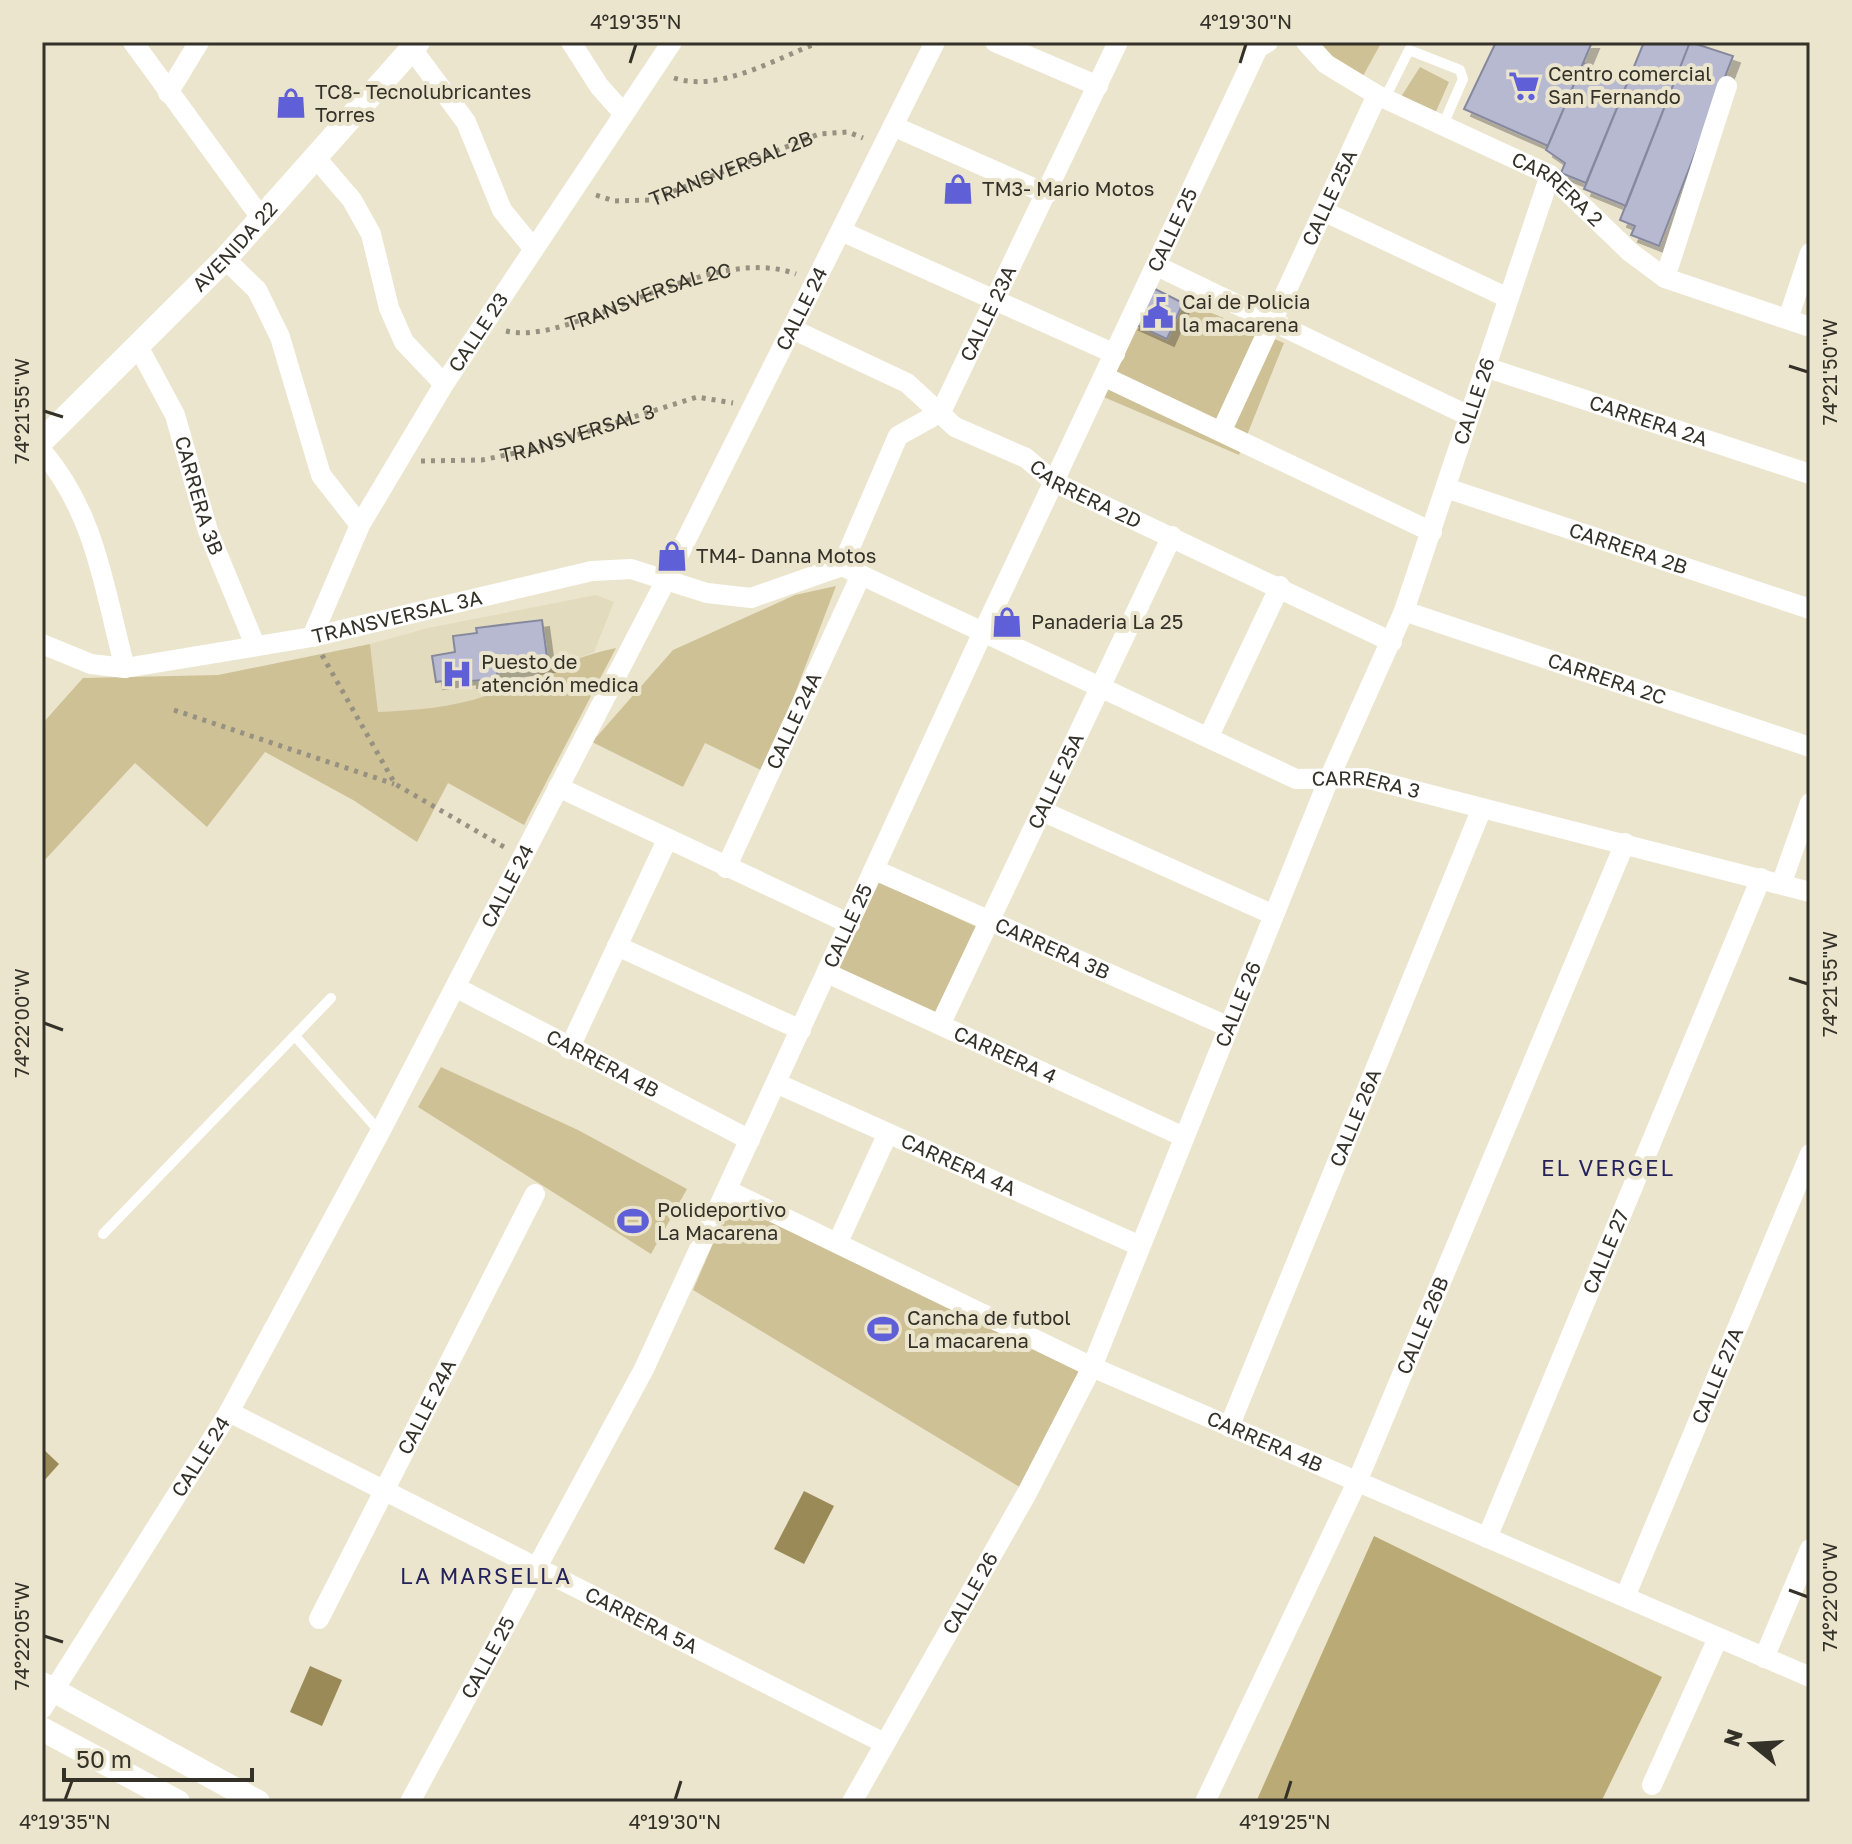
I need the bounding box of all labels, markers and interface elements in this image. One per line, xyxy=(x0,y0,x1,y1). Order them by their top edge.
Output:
text: 4°19'35"N xyxy=(590,9,682,33)
text: 4°19'30"N xyxy=(1200,9,1292,33)
place label: Centro comercial San Fernando xyxy=(1548,61,1712,108)
supermarket icon: Centro comercial San Fernando xyxy=(1507,69,1541,103)
place label: TC8- Tecnolubricantes Torres xyxy=(315,79,531,126)
shop icon: TC8- Tecnolubricantes Torres xyxy=(274,86,308,120)
street label: TRANSVERSAL 2B xyxy=(645,125,816,211)
street label: CALLE 25A xyxy=(1296,145,1361,249)
street label: CARRERA 2 xyxy=(1508,146,1609,231)
shop icon: TM3- Mario Motos xyxy=(941,172,975,206)
place label: TM3- Mario Motos xyxy=(982,176,1154,200)
street label: CALLE 25 xyxy=(1142,184,1201,275)
street label: AVENIDA 22 xyxy=(187,196,282,296)
street label: TRANSVERSAL 2C xyxy=(562,257,733,335)
street label: CALLE 23A xyxy=(954,261,1020,365)
street label: CALLE 24 xyxy=(770,263,832,354)
street label: CALLE 23 xyxy=(443,288,513,376)
place label: Cai de Policia la macarena xyxy=(1182,289,1310,336)
public building icon: Cai de Policia la macarena xyxy=(1141,296,1175,330)
text: 74°21'50"W xyxy=(1817,319,1841,425)
street label: CALLE 26 xyxy=(1448,354,1499,448)
text: 74°21'55"W xyxy=(9,358,33,464)
street label: CARRERA 2A xyxy=(1586,389,1711,450)
street label: TRANSVERSAL 3 xyxy=(498,398,657,467)
street label: CARRERA 3B xyxy=(171,433,230,558)
street label: CARRERA 2D xyxy=(1025,454,1146,533)
street label: CARRERA 2B xyxy=(1566,517,1691,578)
shop icon: TM4- Danna Motos xyxy=(655,539,689,573)
place label: TM4- Danna Motos xyxy=(696,543,876,567)
street label: TRANSVERSAL 3A xyxy=(309,584,484,648)
shop icon: Panaderia La 25 xyxy=(990,605,1024,639)
place label: Panaderia La 25 xyxy=(1031,609,1183,633)
street label: CARRERA 2C xyxy=(1545,647,1669,709)
place label: Puesto de atención medica xyxy=(481,649,639,696)
hospital icon: Puesto de atención medica xyxy=(440,657,474,691)
street label: CALLE 24A xyxy=(760,668,826,773)
street label: CALLE 25A xyxy=(1022,729,1088,832)
street label: CARRERA 3 xyxy=(1311,765,1423,803)
street label: CALLE 24 xyxy=(475,840,538,931)
street label: CALLE 25 xyxy=(817,880,877,971)
street label: CARRERA 3B xyxy=(992,912,1114,984)
text: 74°21'55"W xyxy=(1817,931,1841,1037)
street label: CALLE 26 xyxy=(1209,957,1265,1050)
text: 74°22'00"W xyxy=(9,968,33,1078)
street label: CARRERA 4 xyxy=(950,1020,1061,1088)
street label: CARRERA 4B xyxy=(543,1024,663,1102)
street label: CALLE 26A xyxy=(1324,1065,1385,1170)
street label: CARRERA 4A xyxy=(898,1128,1020,1200)
district label: EL VERGEL xyxy=(1541,1154,1675,1181)
place label: Polideportivo La Macarena xyxy=(657,1197,786,1244)
sports icon: Polideportivo La Macarena xyxy=(616,1204,650,1238)
street label: CALLE 27 xyxy=(1577,1206,1633,1297)
street label: CALLE 26B xyxy=(1391,1273,1453,1378)
place label: Cancha de futbol La macarena xyxy=(907,1305,1071,1352)
sports icon: Cancha de futbol La macarena xyxy=(866,1312,900,1346)
street label: CALLE 27A xyxy=(1686,1323,1747,1427)
street label: CALLE 24A xyxy=(392,1355,460,1458)
street label: CARRERA 4B xyxy=(1204,1405,1327,1476)
street label: CALLE 24 xyxy=(166,1412,234,1501)
text: 74°22'00"W xyxy=(1817,1542,1841,1652)
street label: CALLE 26 xyxy=(937,1547,1002,1638)
district label: LA MARSELLA xyxy=(400,1562,572,1589)
street label: CARRERA 5A xyxy=(581,1581,702,1658)
text: 74°22'05"W xyxy=(9,1582,33,1690)
street label: CALLE 25 xyxy=(455,1612,519,1702)
north arrow xyxy=(1712,1704,1792,1784)
text: N xyxy=(1717,1726,1748,1750)
scale bar xyxy=(64,1732,252,1782)
text: 50 m xyxy=(76,1744,132,1773)
text: 4°19'35"N xyxy=(19,1809,111,1833)
text: 4°19'30"N xyxy=(629,1809,721,1833)
text: 4°19'25"N xyxy=(1239,1809,1331,1833)

